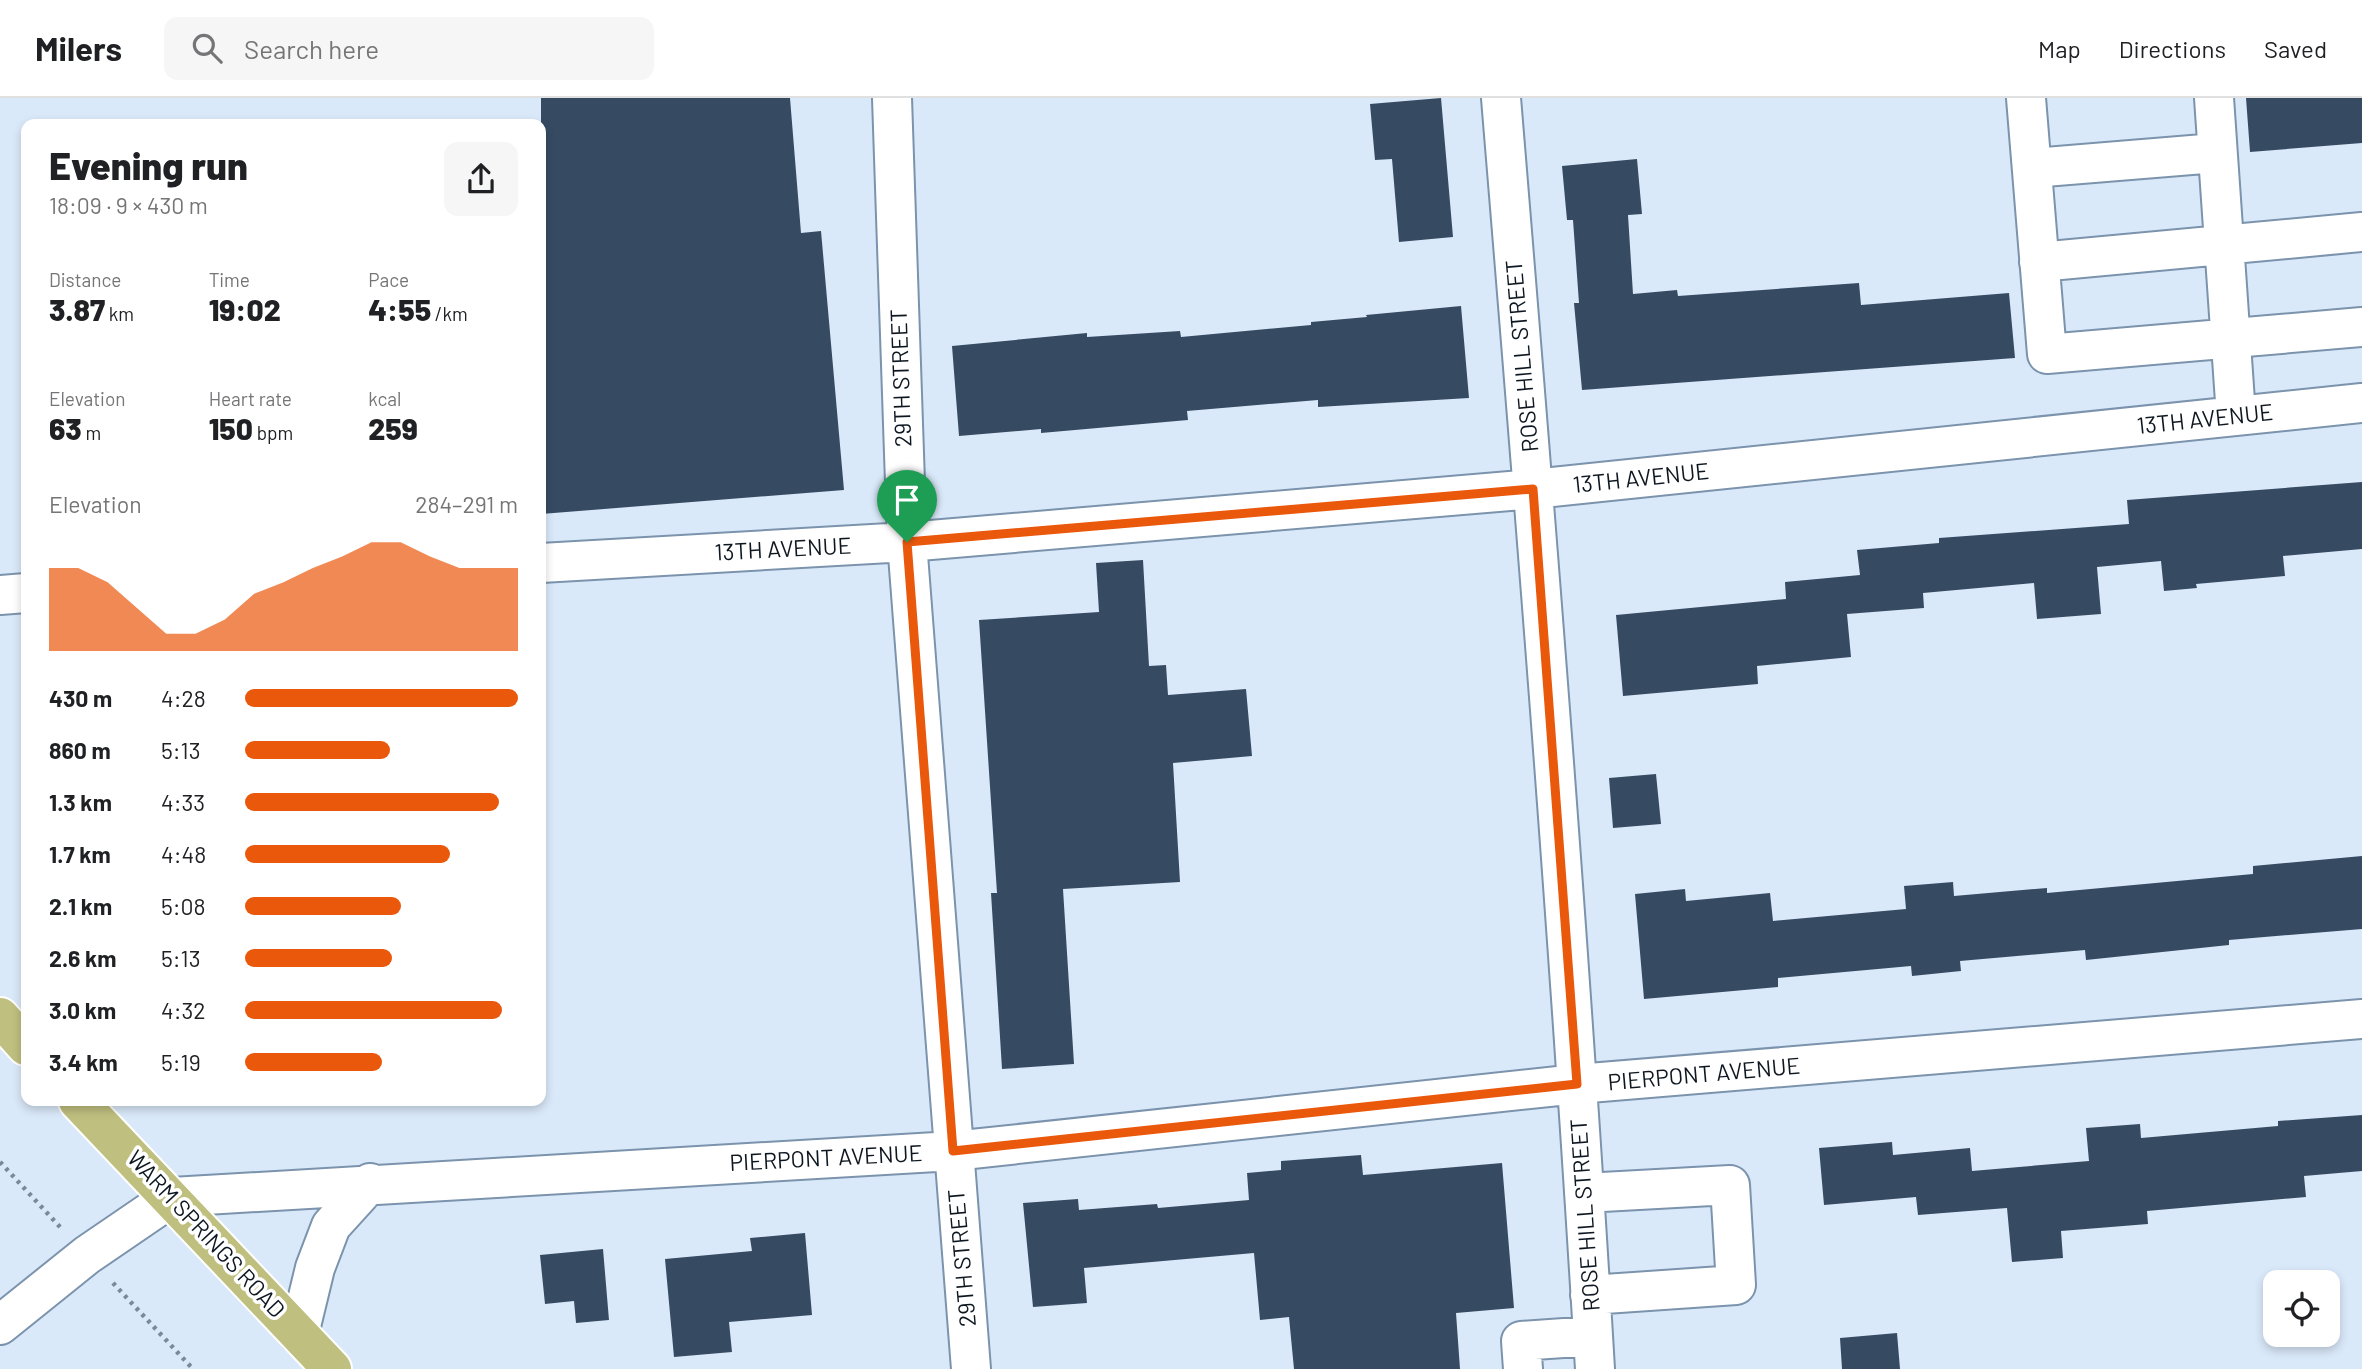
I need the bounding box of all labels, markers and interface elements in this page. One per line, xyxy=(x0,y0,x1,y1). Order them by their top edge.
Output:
search box xyxy=(164,17,654,80)
text: Milers xyxy=(35,28,122,68)
icon: search xyxy=(188,29,226,67)
text: Search here xyxy=(244,33,379,64)
text: Map xyxy=(2038,34,2081,63)
text: Directions xyxy=(2119,34,2226,63)
text: Saved xyxy=(2264,34,2327,63)
text: Evening run xyxy=(49,142,248,188)
button: share xyxy=(444,142,518,216)
text: 18:09 · 9 × 430 m xyxy=(49,191,208,219)
street label: ROSE HILL STREET xyxy=(1499,259,1543,453)
text: Distance xyxy=(49,268,121,291)
text: Time xyxy=(209,268,250,291)
text: Pace xyxy=(368,268,409,291)
text: 3.87 xyxy=(49,291,105,327)
text: 19:02 xyxy=(209,291,281,327)
text: 4:55 xyxy=(368,291,431,327)
text: km xyxy=(105,302,134,325)
text: /km xyxy=(431,302,468,325)
street label: 29TH STREET xyxy=(884,309,916,448)
text: Elevation xyxy=(49,387,126,410)
text: Heart rate xyxy=(209,387,292,410)
text: kcal xyxy=(368,387,401,410)
street label: 13TH AVENUE xyxy=(2135,397,2274,439)
text: 63 xyxy=(49,410,82,446)
text: 150 xyxy=(209,410,253,446)
text: 259 xyxy=(368,410,418,446)
text: m xyxy=(82,421,101,444)
text: bpm xyxy=(253,421,293,444)
street label: 13TH AVENUE xyxy=(1571,456,1710,498)
pin xyxy=(877,470,937,542)
icon: arrive xyxy=(888,481,926,519)
text: Elevation xyxy=(49,490,142,518)
text: 284–291 m xyxy=(415,490,518,518)
street label: 13TH AVENUE xyxy=(714,530,852,566)
text: 430 m xyxy=(49,684,112,712)
text: 4:28 xyxy=(161,684,206,712)
text: 860 m xyxy=(49,736,111,764)
text: 5:13 xyxy=(161,736,201,764)
text: 1.3 km xyxy=(49,788,112,816)
text: 4:33 xyxy=(161,788,205,816)
text: 1.7 km xyxy=(49,840,111,868)
text: 4:48 xyxy=(161,840,206,868)
text: 2.1 km xyxy=(49,892,112,920)
text: 5:08 xyxy=(161,892,206,920)
text: 2.6 km xyxy=(49,944,117,972)
text: 5:13 xyxy=(161,944,201,972)
text: 3.0 km xyxy=(49,996,116,1024)
text: 4:32 xyxy=(161,996,206,1024)
text: 3.4 km xyxy=(49,1048,118,1076)
text: 5:19 xyxy=(161,1048,201,1076)
street label: PIERPONT AVENUE xyxy=(1607,1051,1801,1095)
street label: ROSE HILL STREET xyxy=(1563,1118,1605,1312)
street label: PIERPONT AVENUE xyxy=(729,1138,923,1176)
street label: WARM SPRINGS ROAD xyxy=(122,1144,291,1323)
street label: 29TH STREET xyxy=(941,1188,981,1328)
map controls xyxy=(2263,1270,2340,1347)
button: locate xyxy=(2263,1270,2340,1347)

